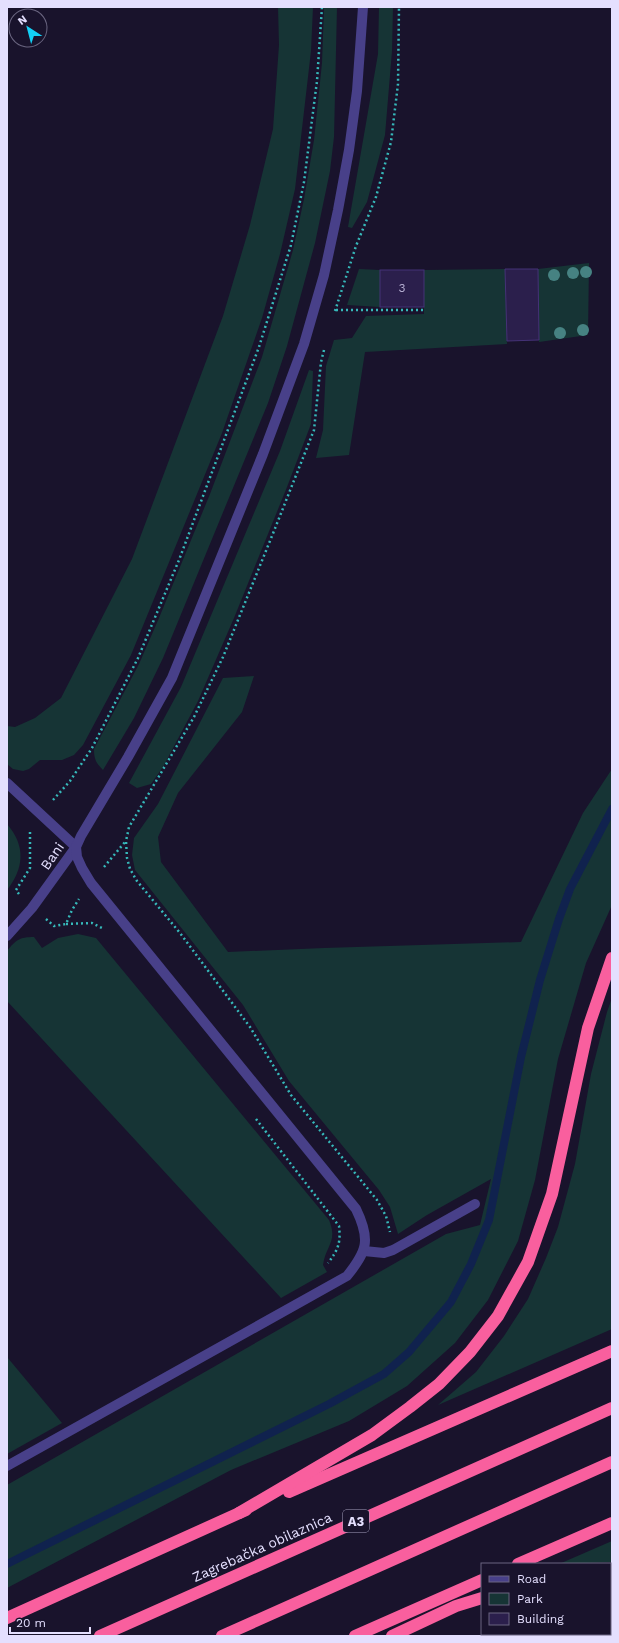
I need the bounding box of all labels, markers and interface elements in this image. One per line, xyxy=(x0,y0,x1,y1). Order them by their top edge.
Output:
north arrow xyxy=(8,8,48,48)
text: N xyxy=(15,13,30,28)
house number: 3 xyxy=(399,281,406,295)
street label: Bani xyxy=(37,839,67,873)
street label: Zagrebačka obilaznica xyxy=(190,1509,334,1585)
road number: A3 xyxy=(343,1510,369,1532)
legend xyxy=(481,1563,611,1635)
text: Road xyxy=(517,1572,546,1586)
text: Park xyxy=(517,1592,543,1606)
scale bar xyxy=(10,1609,90,1635)
text: Building xyxy=(517,1612,564,1626)
text: 20 m xyxy=(16,1616,46,1630)

